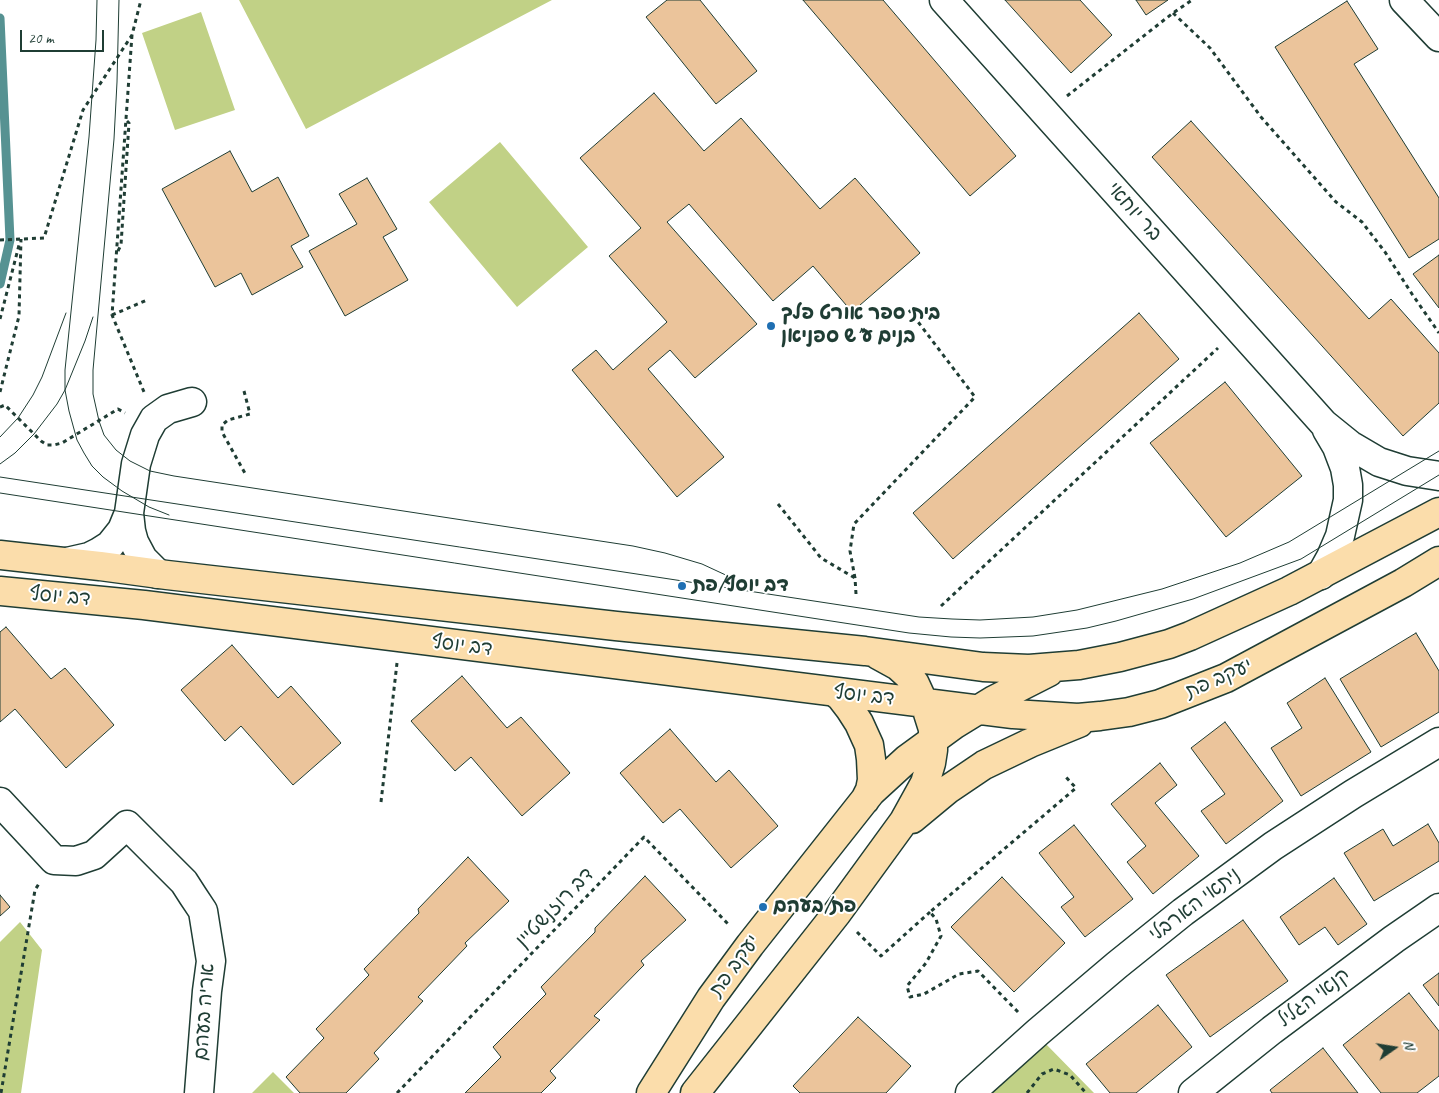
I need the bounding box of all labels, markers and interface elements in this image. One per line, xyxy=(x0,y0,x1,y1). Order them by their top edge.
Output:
scale bar xyxy=(22,20,106,52)
text: 20 m xyxy=(28,29,54,48)
street label: בר יוחאי xyxy=(1101,178,1167,246)
place label: בית ספר אורט פלך בנים ע"ש ספניאן xyxy=(781,302,941,349)
marker: בית ספר אורט פלך בנים ע"ש ספניאן xyxy=(765,320,777,332)
place label: דב יוסף/פת xyxy=(692,574,789,598)
marker: דב יוסף/פת xyxy=(676,580,688,592)
street label: דב יוסף xyxy=(28,582,92,612)
street label: דב יוסף xyxy=(430,630,494,662)
street label: יעקב פת xyxy=(1182,654,1256,704)
street label: דב יוסף xyxy=(832,681,896,711)
street label: דב רוזנשטיין xyxy=(511,863,599,953)
street label: ניתאי הארבלי xyxy=(1145,863,1245,947)
place label: פת/בעהם xyxy=(773,895,856,919)
marker: פת/בעהם xyxy=(757,901,769,913)
street label: יעקב פת xyxy=(705,930,765,1002)
street label: אריה בעהם xyxy=(190,963,220,1061)
street label: קנאי הגליל xyxy=(1273,963,1355,1033)
north arrow xyxy=(1369,1023,1419,1073)
text: N xyxy=(1400,1038,1418,1051)

